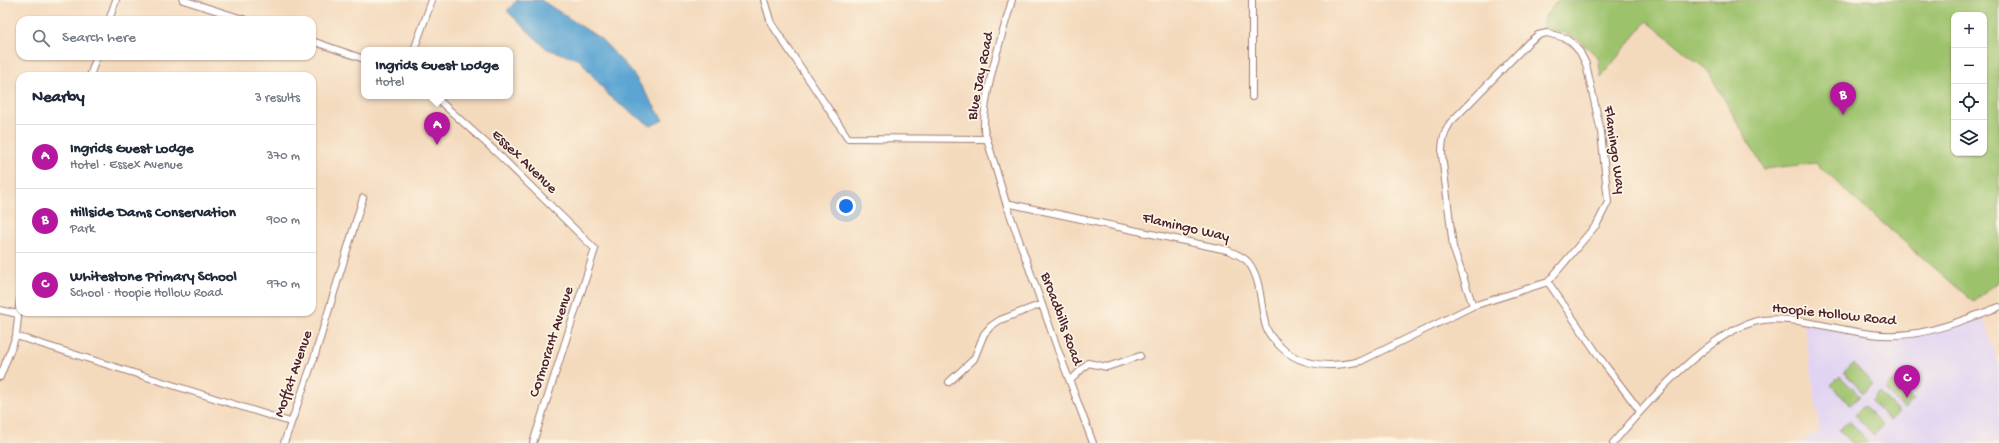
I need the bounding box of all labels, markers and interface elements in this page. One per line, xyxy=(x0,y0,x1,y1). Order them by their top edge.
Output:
map controls xyxy=(1951,12,1987,156)
button: + xyxy=(1951,12,1987,48)
search box xyxy=(16,16,316,60)
icon: search xyxy=(30,27,52,49)
text: Search here xyxy=(62,29,136,47)
street label: Blue Jay Road xyxy=(963,29,999,123)
popup xyxy=(361,47,513,99)
button: − xyxy=(1951,48,1987,84)
text: Ingrids Guest Lodge xyxy=(375,57,499,75)
text: Hotel xyxy=(375,75,404,90)
pin: B xyxy=(1830,82,1856,115)
button: locate xyxy=(1951,84,1987,120)
text: Nearby xyxy=(32,88,85,108)
text: 3 results xyxy=(255,91,300,106)
street label: Flamingo Way xyxy=(1599,104,1629,196)
pin: A xyxy=(424,112,450,145)
button: layers xyxy=(1951,120,1987,156)
street label: Essex Avenue xyxy=(487,126,561,198)
text: Ingrids Guest Lodge xyxy=(70,140,193,158)
text: A xyxy=(41,149,49,164)
text: 370 m xyxy=(267,149,300,164)
text: Hotel · Essex Avenue xyxy=(70,158,183,173)
your location xyxy=(836,196,856,216)
text: Hillside Dams Conservation xyxy=(70,204,236,222)
street label: Flamingo Way xyxy=(1140,209,1232,247)
text: B xyxy=(42,213,48,228)
text: 900 m xyxy=(266,213,300,228)
text: Park xyxy=(70,222,95,237)
text: Whitestone Primary School xyxy=(70,268,237,286)
street label: Broadbills Road xyxy=(1036,269,1087,369)
text: C xyxy=(41,277,49,292)
text: 970 m xyxy=(267,277,300,292)
street label: Cormorant Avenue xyxy=(526,284,578,400)
text: School · Hoopie Hollow Road xyxy=(70,286,222,301)
street label: Hoopie Hollow Road xyxy=(1771,300,1898,331)
street label: Moffat Avenue xyxy=(271,328,317,420)
pin: C xyxy=(1894,365,1920,398)

